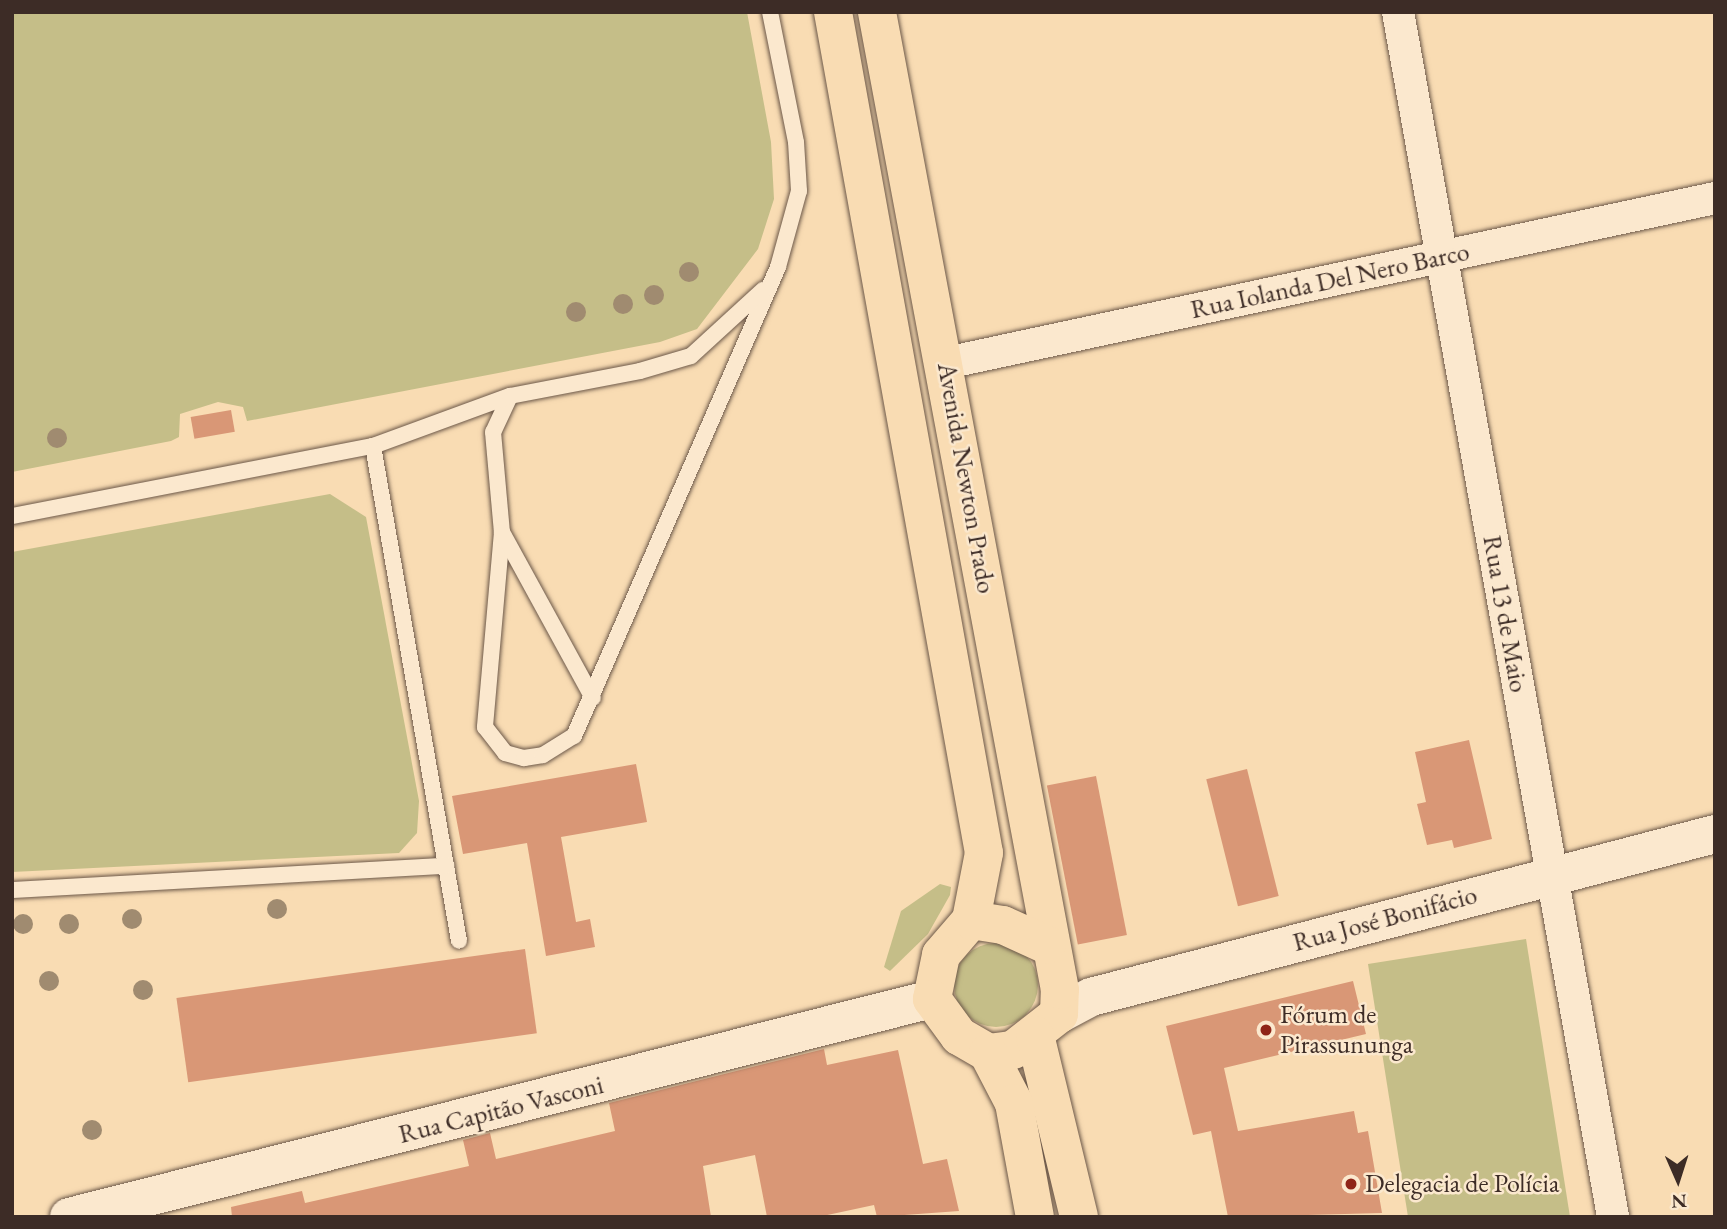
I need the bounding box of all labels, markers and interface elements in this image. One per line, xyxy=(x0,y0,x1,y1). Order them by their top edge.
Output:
street label: Rua Iolanda Del Nero Barco xyxy=(1188,236,1472,326)
street label: Avenida Newton Prado xyxy=(930,360,1002,596)
street label: Rua 13 de Maio xyxy=(1476,533,1534,695)
street label: Rua José Bonifácio xyxy=(1290,879,1480,959)
place label: Fórum de Pirassununga xyxy=(1280,999,1413,1060)
marker: Fórum de Pirassununga xyxy=(1258,1022,1274,1038)
street label: Rua Capitão Vasconi xyxy=(395,1069,607,1151)
north arrow xyxy=(1643,1145,1713,1215)
place label: Delegacia de Polícia xyxy=(1365,1168,1559,1200)
marker: Delegacia de Polícia xyxy=(1343,1176,1359,1192)
text: N xyxy=(1671,1189,1687,1214)

